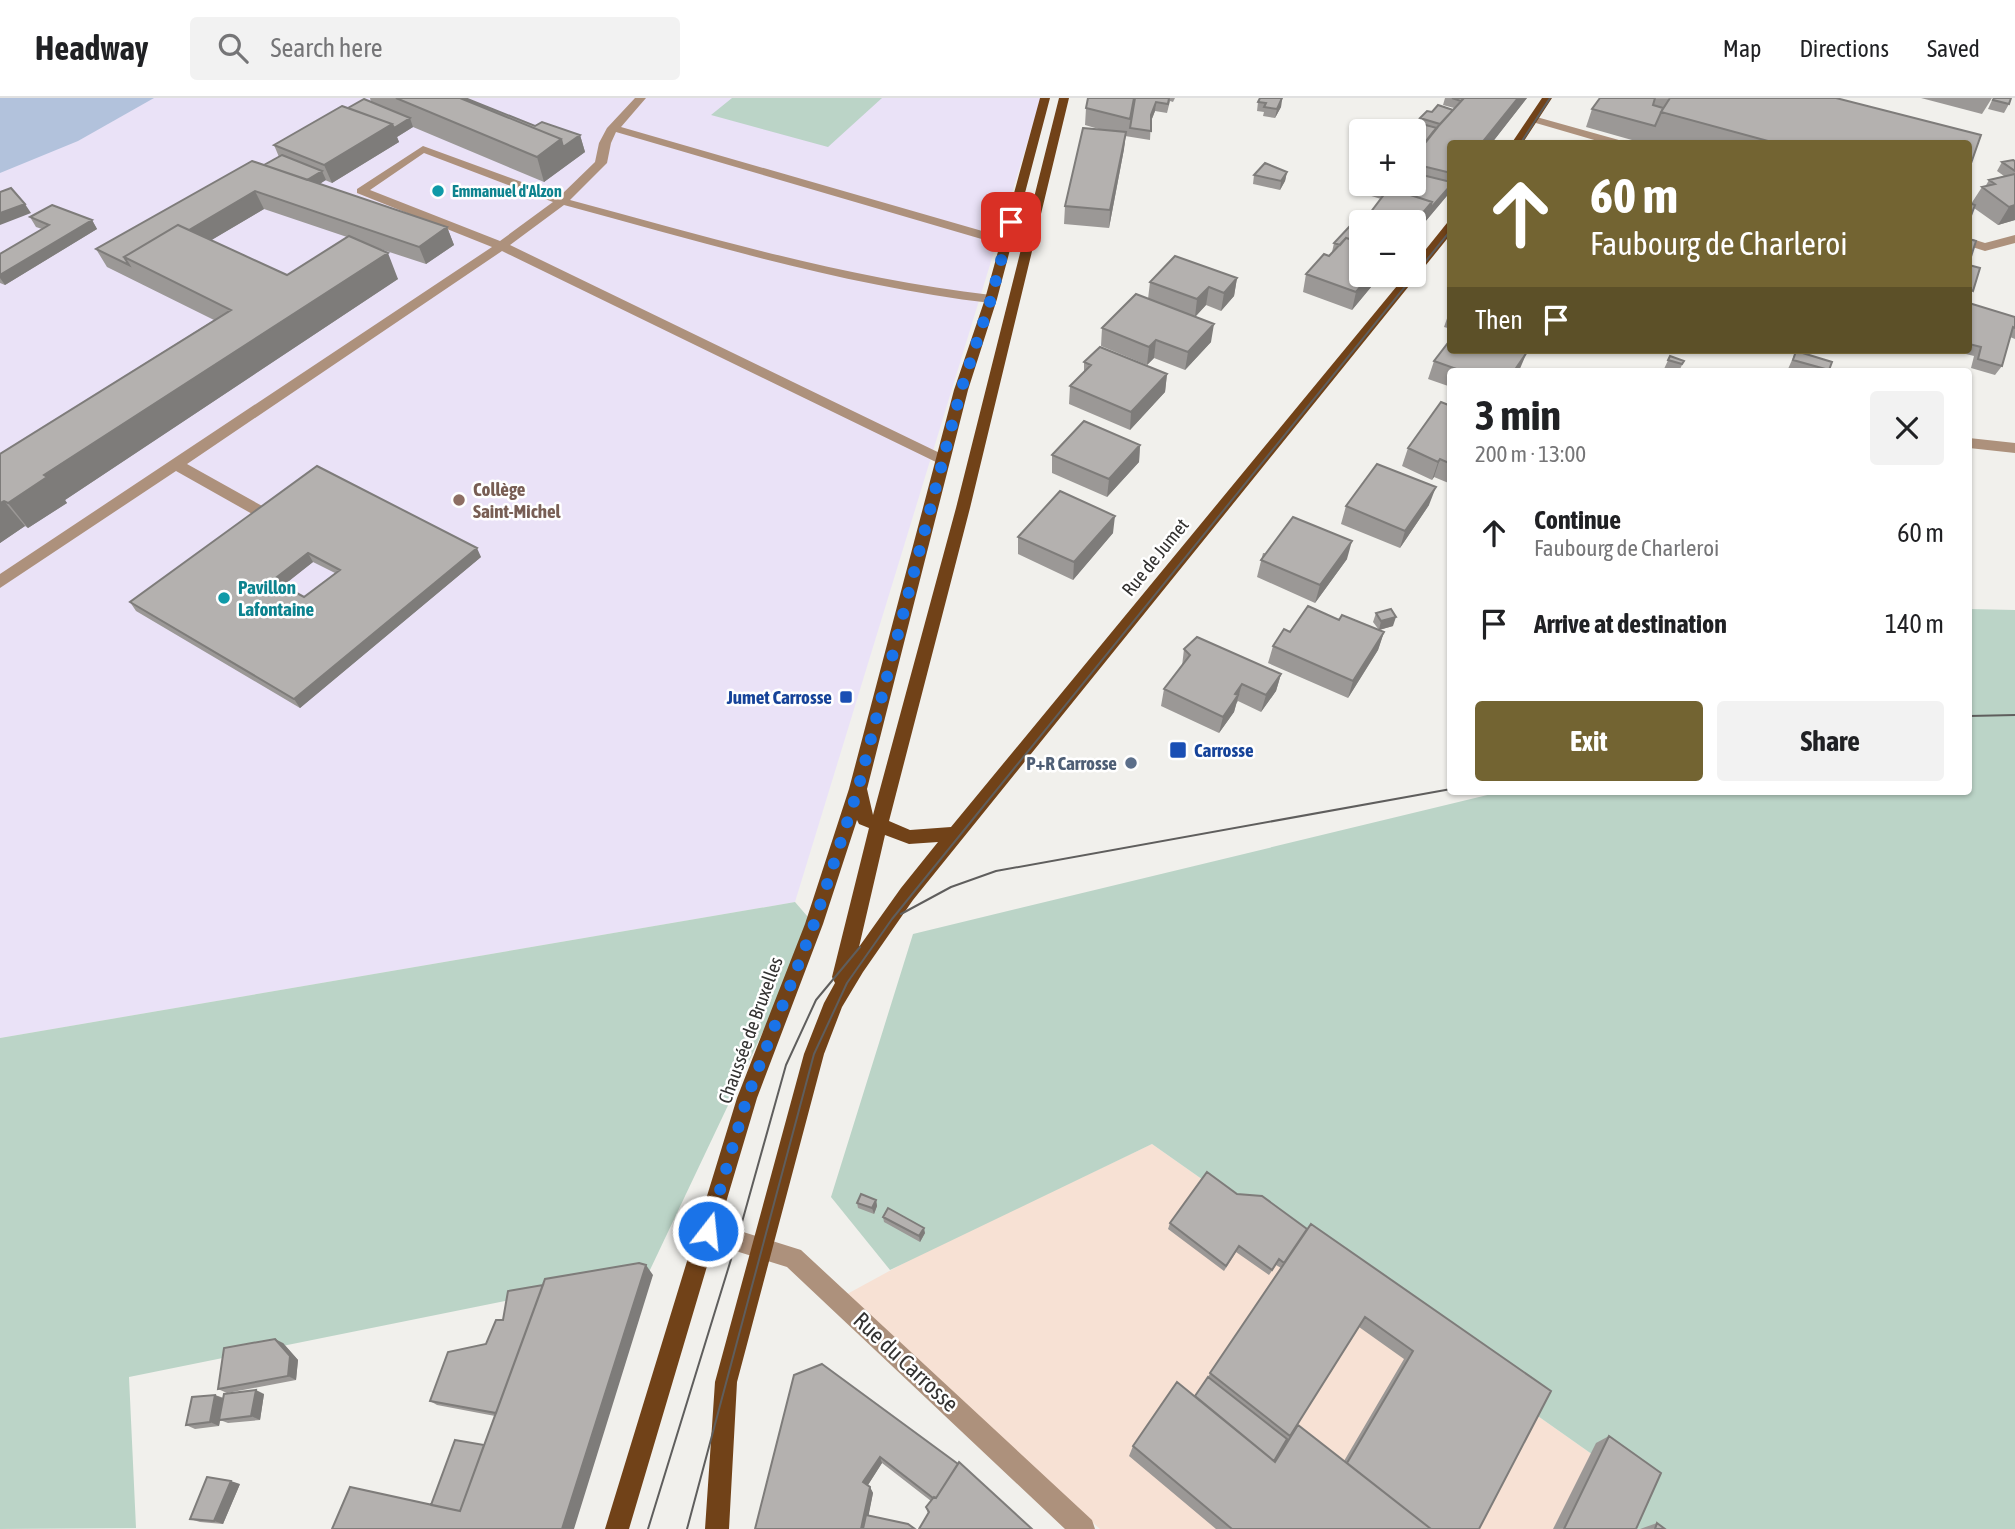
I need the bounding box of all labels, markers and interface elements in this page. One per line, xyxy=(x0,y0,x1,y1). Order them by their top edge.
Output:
search box xyxy=(190,17,680,80)
text: Headway xyxy=(35,29,148,67)
icon: search xyxy=(214,29,252,67)
text: Search here xyxy=(270,33,383,63)
text: Map xyxy=(1723,35,1761,62)
text: Directions xyxy=(1799,35,1889,62)
text: Saved xyxy=(1927,35,1980,62)
map controls xyxy=(1349,119,1426,287)
button: + xyxy=(1349,119,1426,196)
text: 60 m xyxy=(1590,167,1678,223)
icon: ahead xyxy=(1475,168,1566,259)
place label: Emmanuel d'Alzon xyxy=(452,182,562,200)
marker: Emmanuel d'Alzon xyxy=(430,183,446,199)
pin xyxy=(981,192,1041,252)
icon: arrive xyxy=(992,203,1030,241)
button: − xyxy=(1349,210,1426,287)
text: Faubourg de Charleroi xyxy=(1590,225,1848,262)
icon: arrive xyxy=(1537,301,1575,339)
text: Then xyxy=(1475,305,1523,335)
text: 3 min xyxy=(1475,391,1561,439)
button: close xyxy=(1870,391,1944,465)
text: 200 m · 13:00 xyxy=(1475,441,1586,467)
place label: Collège Saint-Michel xyxy=(473,478,562,522)
marker: Collège Saint-Michel xyxy=(451,492,467,508)
text: Continue xyxy=(1534,505,1621,535)
street label: Rue de Jumet xyxy=(1117,514,1193,600)
icon: ahead xyxy=(1475,514,1513,552)
text: 60 m xyxy=(1897,518,1944,548)
text: Faubourg de Charleroi xyxy=(1534,535,1719,561)
place label: Pavillon Lafontaine xyxy=(238,576,314,620)
marker: Pavillon Lafontaine xyxy=(216,590,232,606)
icon: arrive xyxy=(1475,605,1513,643)
text: Arrive at destination xyxy=(1534,609,1727,639)
text: 140 m xyxy=(1885,609,1944,639)
place label: Jumet Carrosse xyxy=(726,686,832,708)
marker: Jumet Carrosse xyxy=(838,689,854,705)
button: Exit xyxy=(1475,701,1703,781)
button: Share xyxy=(1717,701,1944,781)
place label: Carrosse xyxy=(1194,739,1254,761)
marker: Carrosse xyxy=(1168,740,1188,760)
place label: P+R Carrosse xyxy=(1026,752,1117,774)
marker: P+R Carrosse xyxy=(1123,755,1139,771)
street label: Chaussée de Bruxelles xyxy=(713,953,787,1106)
position arrow xyxy=(671,1194,745,1268)
street label: Rue du Carrosse xyxy=(848,1307,964,1417)

